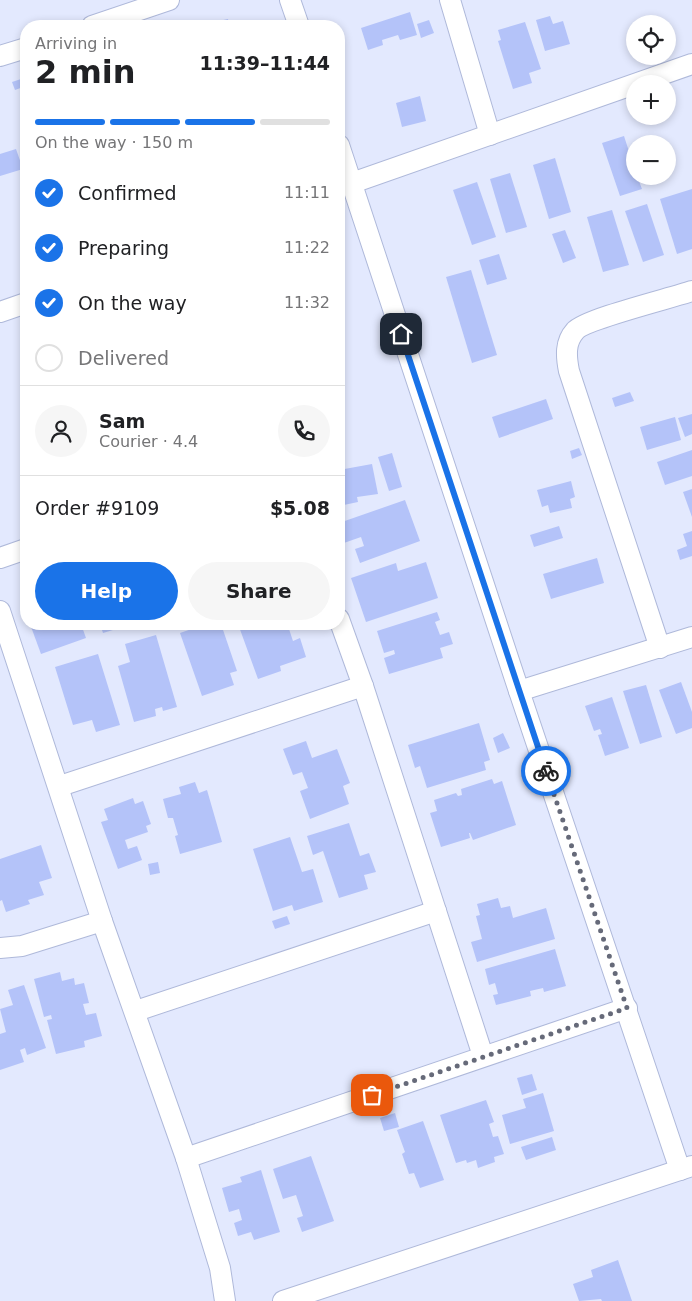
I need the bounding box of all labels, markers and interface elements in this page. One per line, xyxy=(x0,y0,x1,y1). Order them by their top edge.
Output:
map controls xyxy=(626,15,676,185)
button: locate xyxy=(626,15,676,65)
text: Arriving in xyxy=(35,34,117,53)
text: 11:39–11:44 xyxy=(200,52,330,74)
text: 2 min xyxy=(35,53,136,91)
button: + xyxy=(626,75,676,125)
text: On the way · 150 m xyxy=(35,133,193,152)
button: − xyxy=(626,135,676,185)
icon: check xyxy=(35,179,63,207)
text: Confirmed xyxy=(78,182,177,204)
text: 11:11 xyxy=(284,183,330,202)
icon: check xyxy=(35,234,63,262)
text: Preparing xyxy=(78,237,169,259)
text: 11:22 xyxy=(284,238,330,257)
icon: check xyxy=(35,289,63,317)
text: On the way xyxy=(78,292,187,314)
text: 11:32 xyxy=(284,293,330,312)
pin xyxy=(380,313,422,355)
icon: home xyxy=(387,320,415,348)
text: Delivered xyxy=(78,347,169,369)
button: person xyxy=(35,405,87,457)
button: phone xyxy=(278,405,330,457)
text: Sam xyxy=(99,410,145,432)
text: Courier · 4.4 xyxy=(99,432,198,451)
text: Order #9109 xyxy=(35,497,159,519)
text: $5.08 xyxy=(270,497,330,519)
button: Help xyxy=(35,562,178,620)
button: Share xyxy=(188,562,330,620)
courier xyxy=(521,746,571,796)
icon: bike xyxy=(532,757,560,785)
pin xyxy=(351,1074,393,1116)
icon: bag xyxy=(358,1081,386,1109)

